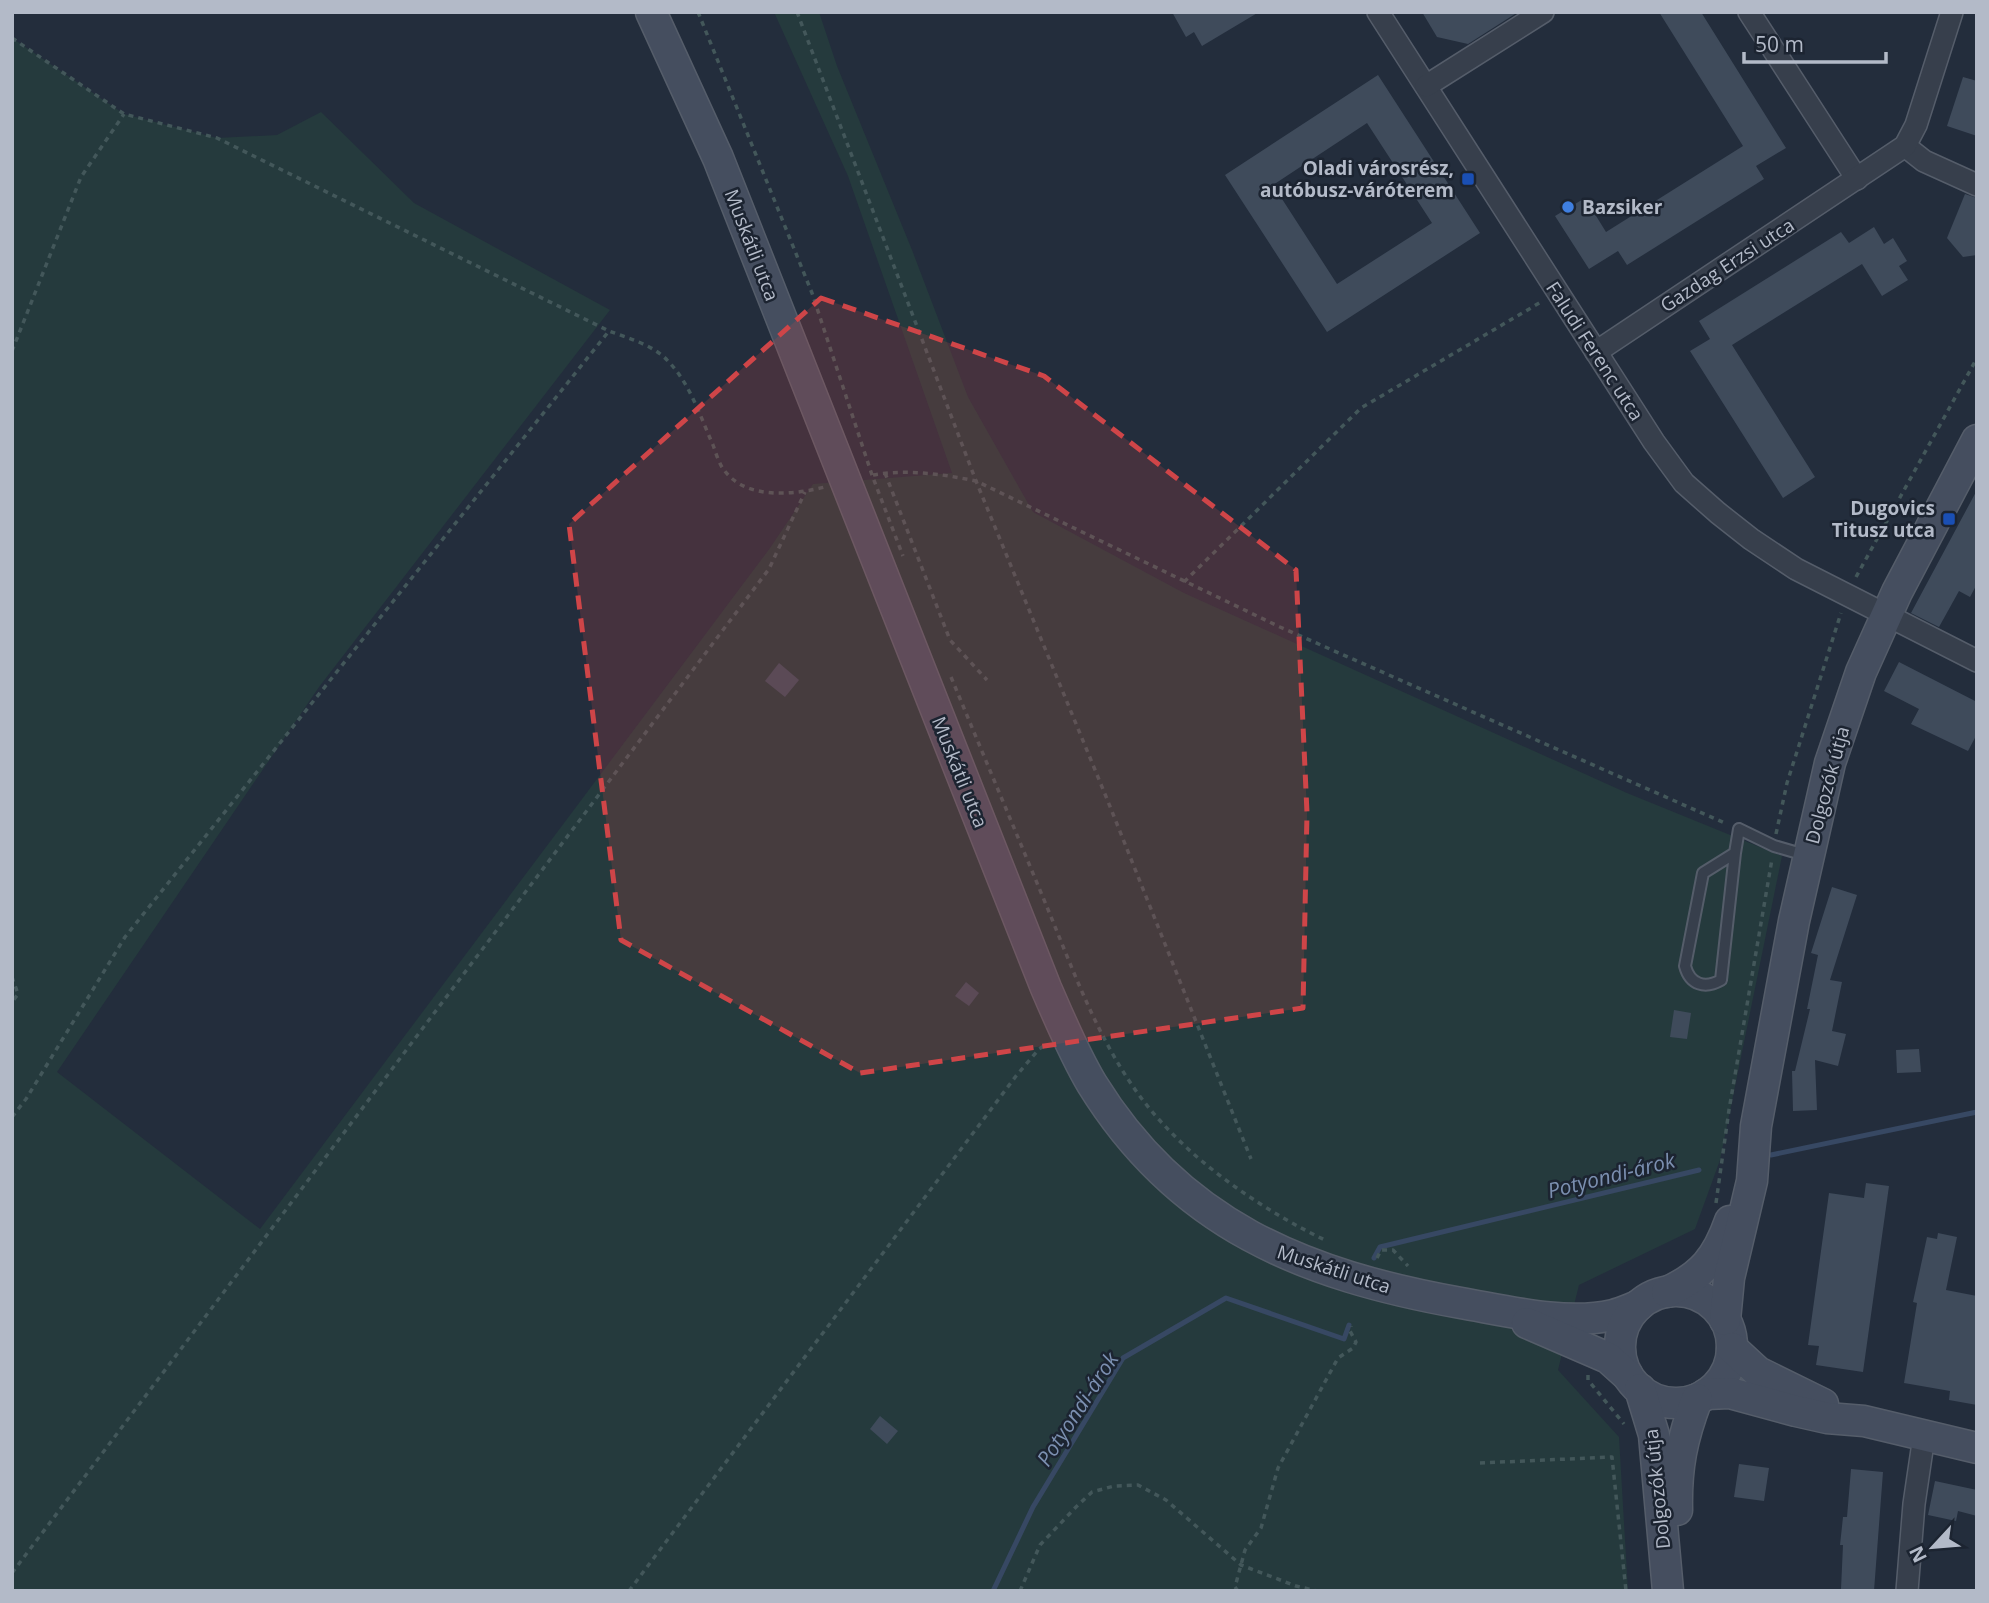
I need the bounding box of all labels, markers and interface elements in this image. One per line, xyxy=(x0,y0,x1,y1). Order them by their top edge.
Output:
scale bar xyxy=(1744,21,1886,65)
text: 50 m xyxy=(1755,30,1804,58)
place label: Oladi városrész, autóbusz-váróterem xyxy=(1260,155,1454,203)
marker: Oladi városrész, autóbusz-váróterem xyxy=(1460,171,1476,187)
street label: Muskátli utca xyxy=(719,185,785,305)
place label: Bazsiker xyxy=(1582,194,1663,220)
marker: Bazsiker xyxy=(1560,199,1576,215)
street label: Gazdag Erzsi utca xyxy=(1655,212,1799,318)
street label: Faludi Ferenc utca xyxy=(1540,276,1650,426)
place label: Dugovics Titusz utca xyxy=(1832,495,1935,543)
marker: Dugovics Titusz utca xyxy=(1941,511,1957,527)
street label: Muskátli utca xyxy=(926,713,994,831)
street label: Dolgozók útja xyxy=(1799,723,1855,847)
water label: Potyondi-árok xyxy=(1544,1145,1678,1204)
street label: Muskátli utca xyxy=(1274,1238,1394,1300)
water label: Potyondi-árok xyxy=(1030,1346,1125,1471)
street label: Dolgozók útja xyxy=(1638,1428,1676,1550)
north arrow xyxy=(1898,1512,1968,1582)
text: N xyxy=(1903,1542,1933,1567)

